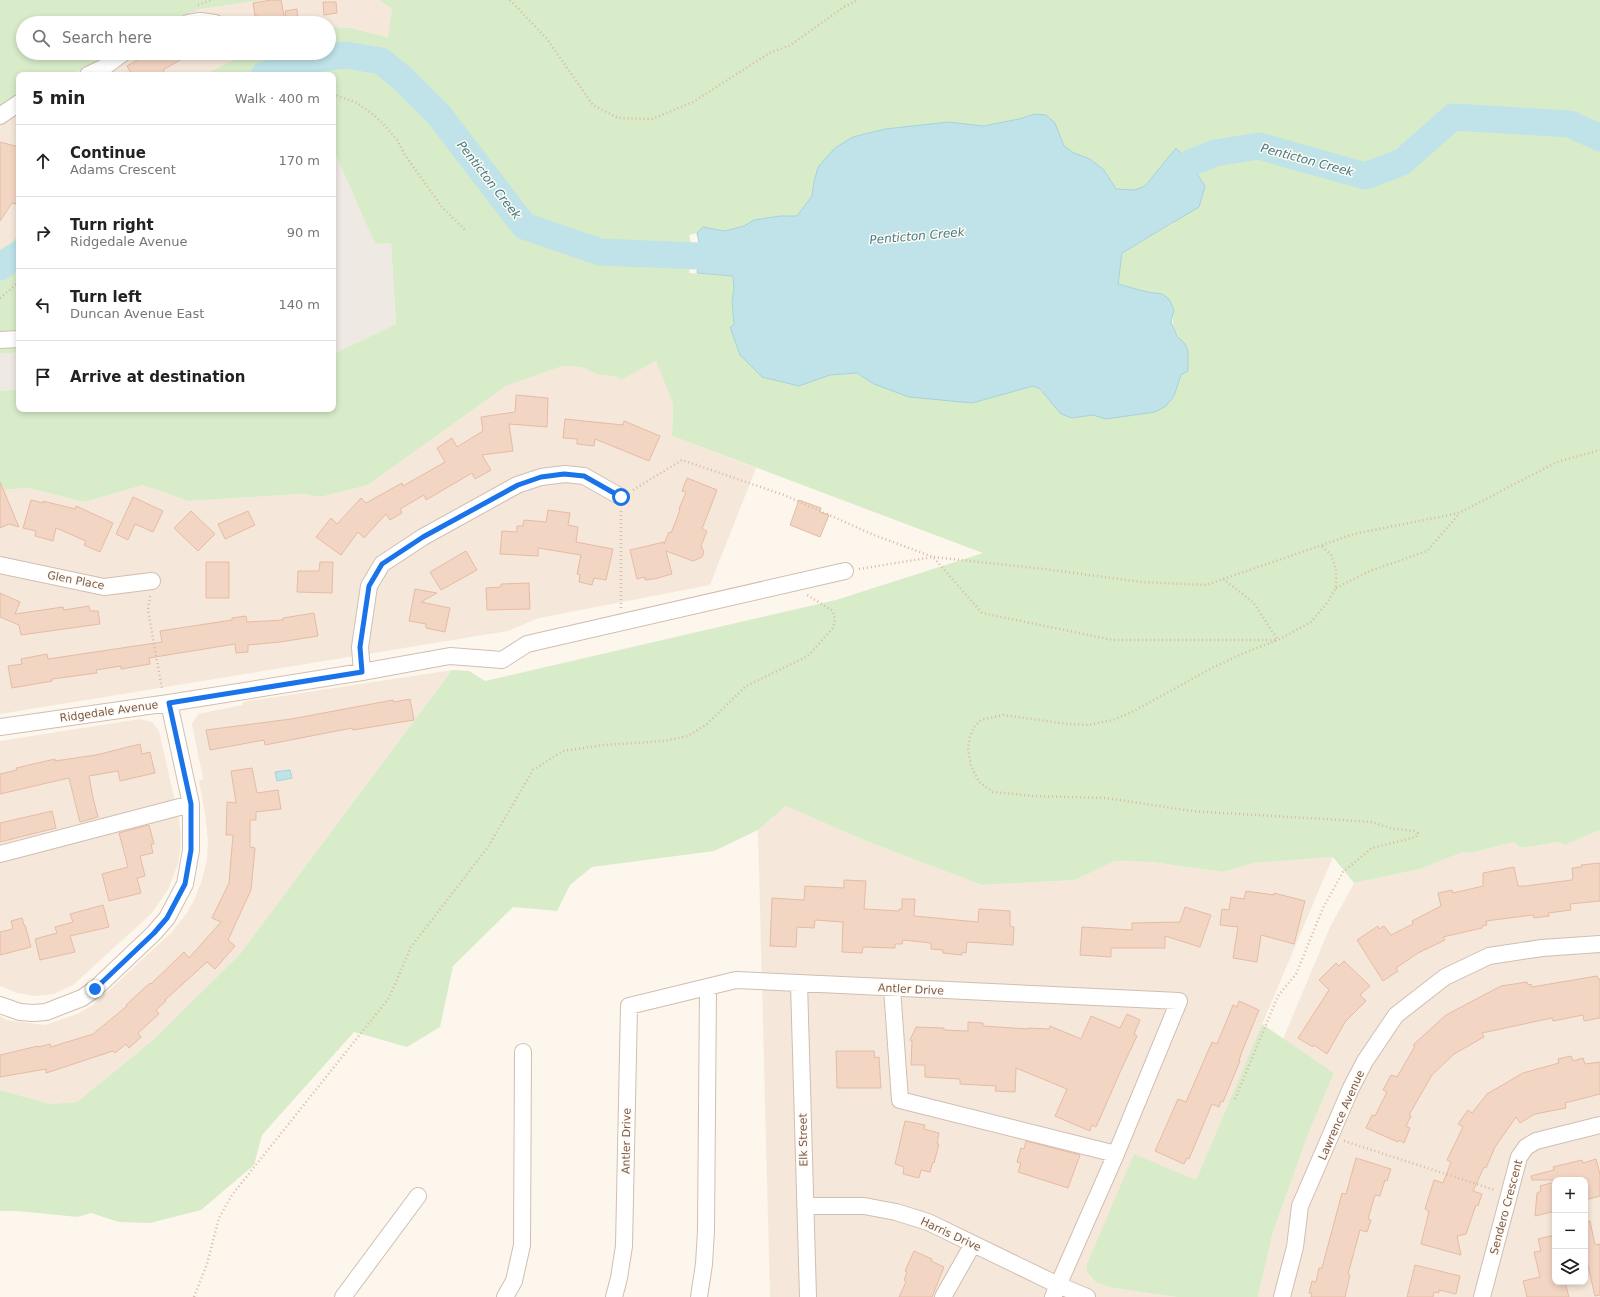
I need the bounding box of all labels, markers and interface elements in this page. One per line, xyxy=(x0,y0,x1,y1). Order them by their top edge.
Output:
search box xyxy=(16,16,336,60)
icon: search xyxy=(30,27,52,49)
text: Search here xyxy=(62,29,152,47)
text: 5 min xyxy=(32,88,85,108)
text: Walk · 400 m xyxy=(235,91,320,106)
water label: Penticton Creek xyxy=(454,138,525,223)
water label: Penticton Creek xyxy=(1259,141,1356,179)
text: Continue xyxy=(70,144,146,162)
icon: ahead xyxy=(32,150,54,172)
text: 170 m xyxy=(278,153,320,168)
text: Adams Crescent xyxy=(70,162,176,177)
text: Turn right xyxy=(70,216,154,234)
icon: right xyxy=(32,222,54,244)
text: 90 m xyxy=(287,225,320,240)
water label: Penticton Creek xyxy=(869,225,966,247)
text: Ridgedale Avenue xyxy=(70,234,187,249)
text: Turn left xyxy=(70,288,142,306)
icon: left xyxy=(32,294,54,316)
text: 140 m xyxy=(278,297,320,312)
text: Duncan Avenue East xyxy=(70,306,204,321)
icon: arrive xyxy=(32,366,54,388)
text: Arrive at destination xyxy=(70,368,245,386)
route start xyxy=(612,488,630,506)
street label: Glen Place xyxy=(46,569,106,592)
street label: Ridgedale Avenue xyxy=(59,698,159,725)
route end xyxy=(86,980,104,998)
street label: Antler Drive xyxy=(878,981,944,998)
street label: Lawrence Avenue xyxy=(1316,1068,1367,1162)
street label: Antler Drive xyxy=(619,1108,634,1174)
street label: Elk Street xyxy=(797,1113,810,1167)
street label: Sendero Crescent xyxy=(1488,1158,1526,1256)
map controls xyxy=(1552,1177,1588,1285)
button: + xyxy=(1552,1177,1588,1213)
button: − xyxy=(1552,1213,1588,1249)
street label: Harris Drive xyxy=(918,1215,983,1254)
button: layers xyxy=(1552,1249,1588,1285)

